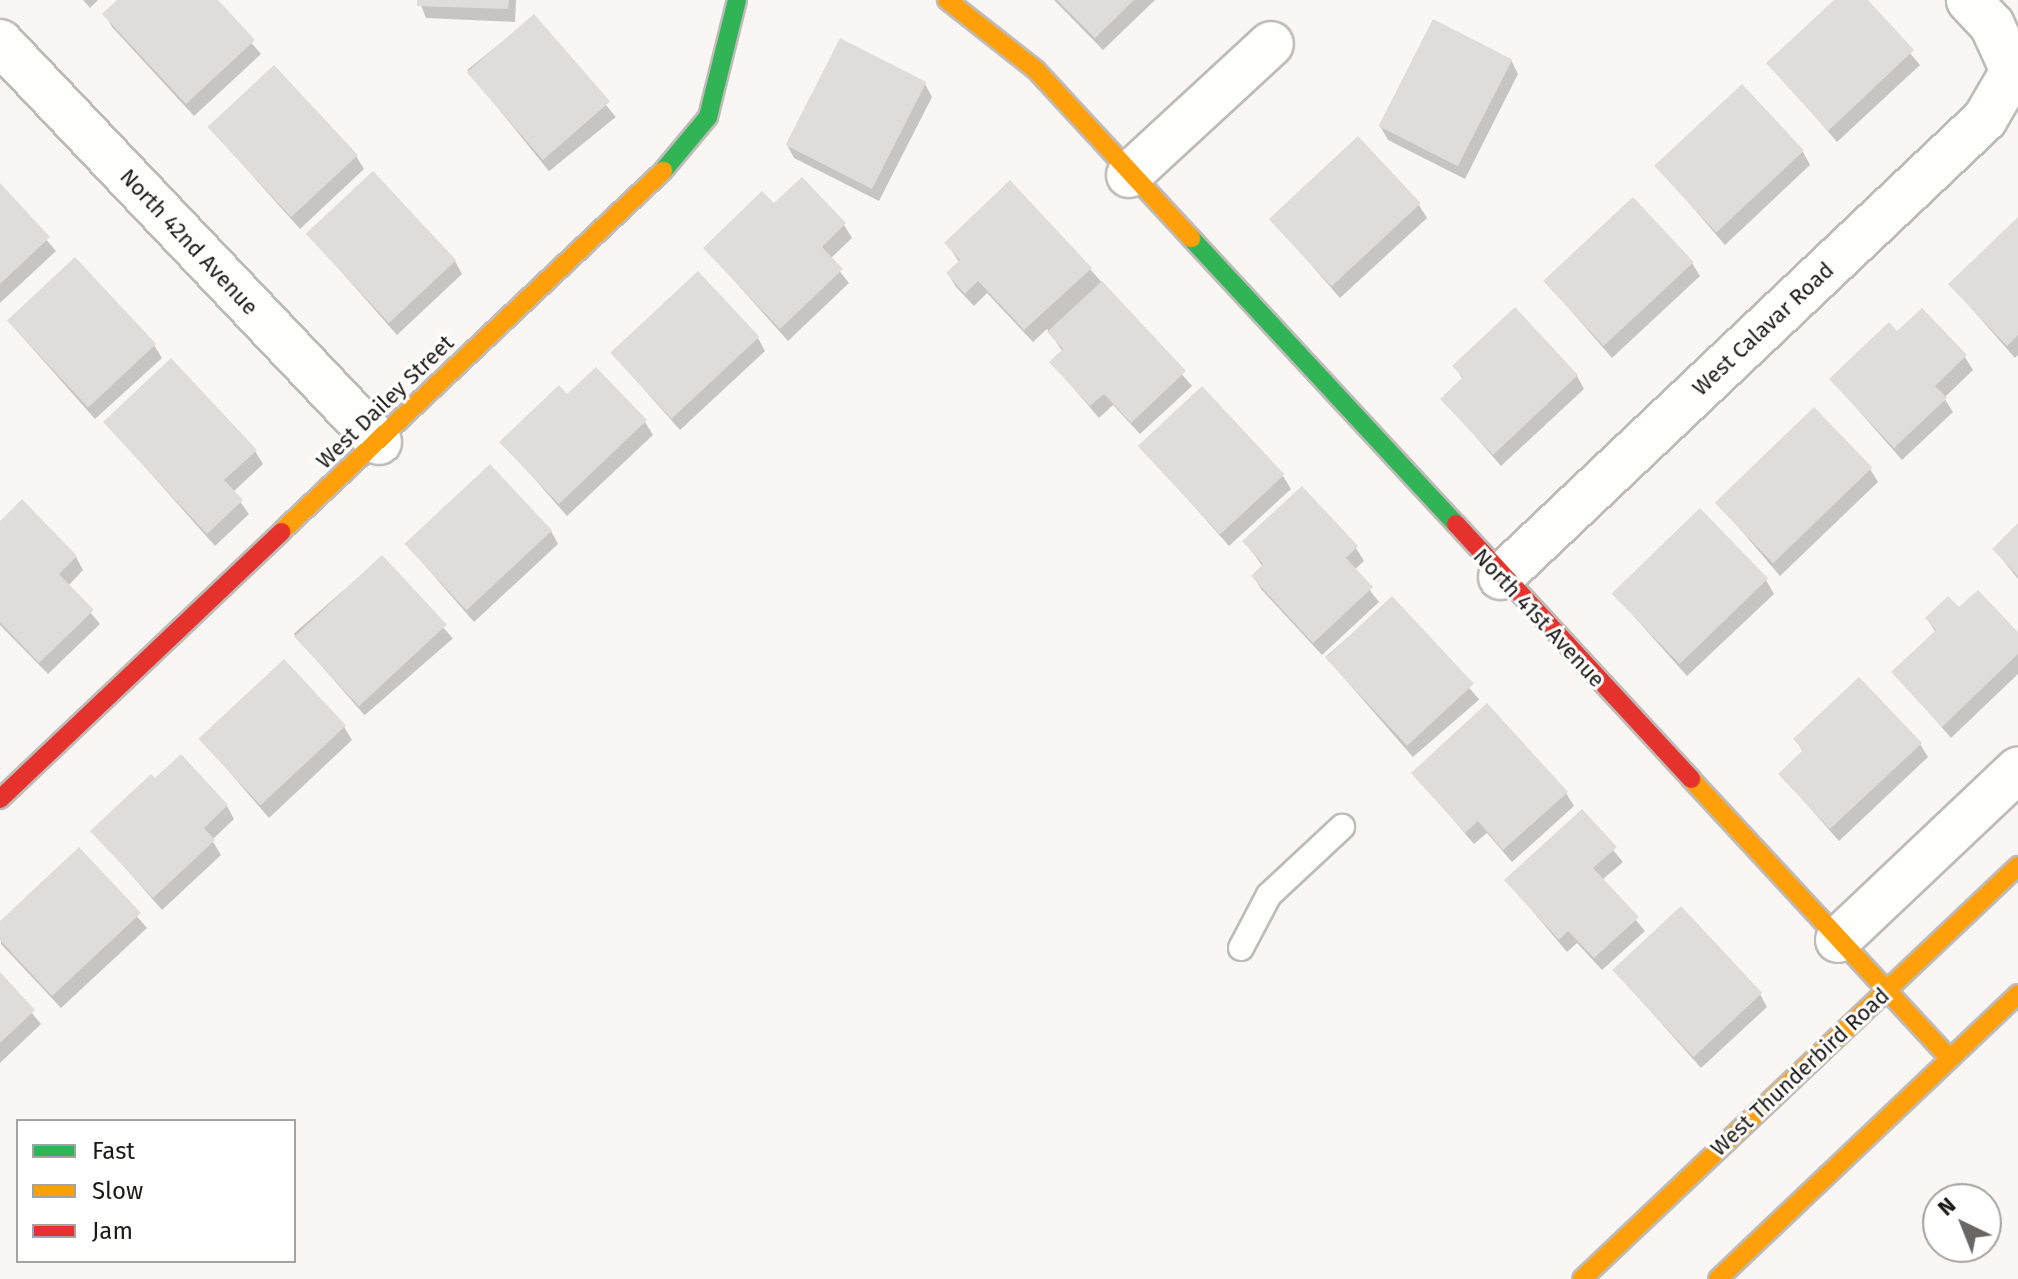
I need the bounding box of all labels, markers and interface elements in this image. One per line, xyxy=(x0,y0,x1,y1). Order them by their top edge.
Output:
street label: North 42nd Avenue xyxy=(115,163,263,321)
street label: West Calavar Road xyxy=(1687,257,1839,401)
street label: West Dailey Street xyxy=(311,330,459,474)
street label: North 41st Avenue xyxy=(1468,543,1610,693)
street label: West Thunderbird Road xyxy=(1705,982,1895,1162)
legend xyxy=(16,1119,296,1263)
text: Fast xyxy=(92,1137,135,1165)
text: Slow xyxy=(92,1177,143,1205)
north arrow xyxy=(1922,1183,2002,1263)
text: N xyxy=(1932,1192,1961,1221)
text: Jam xyxy=(92,1217,133,1245)

